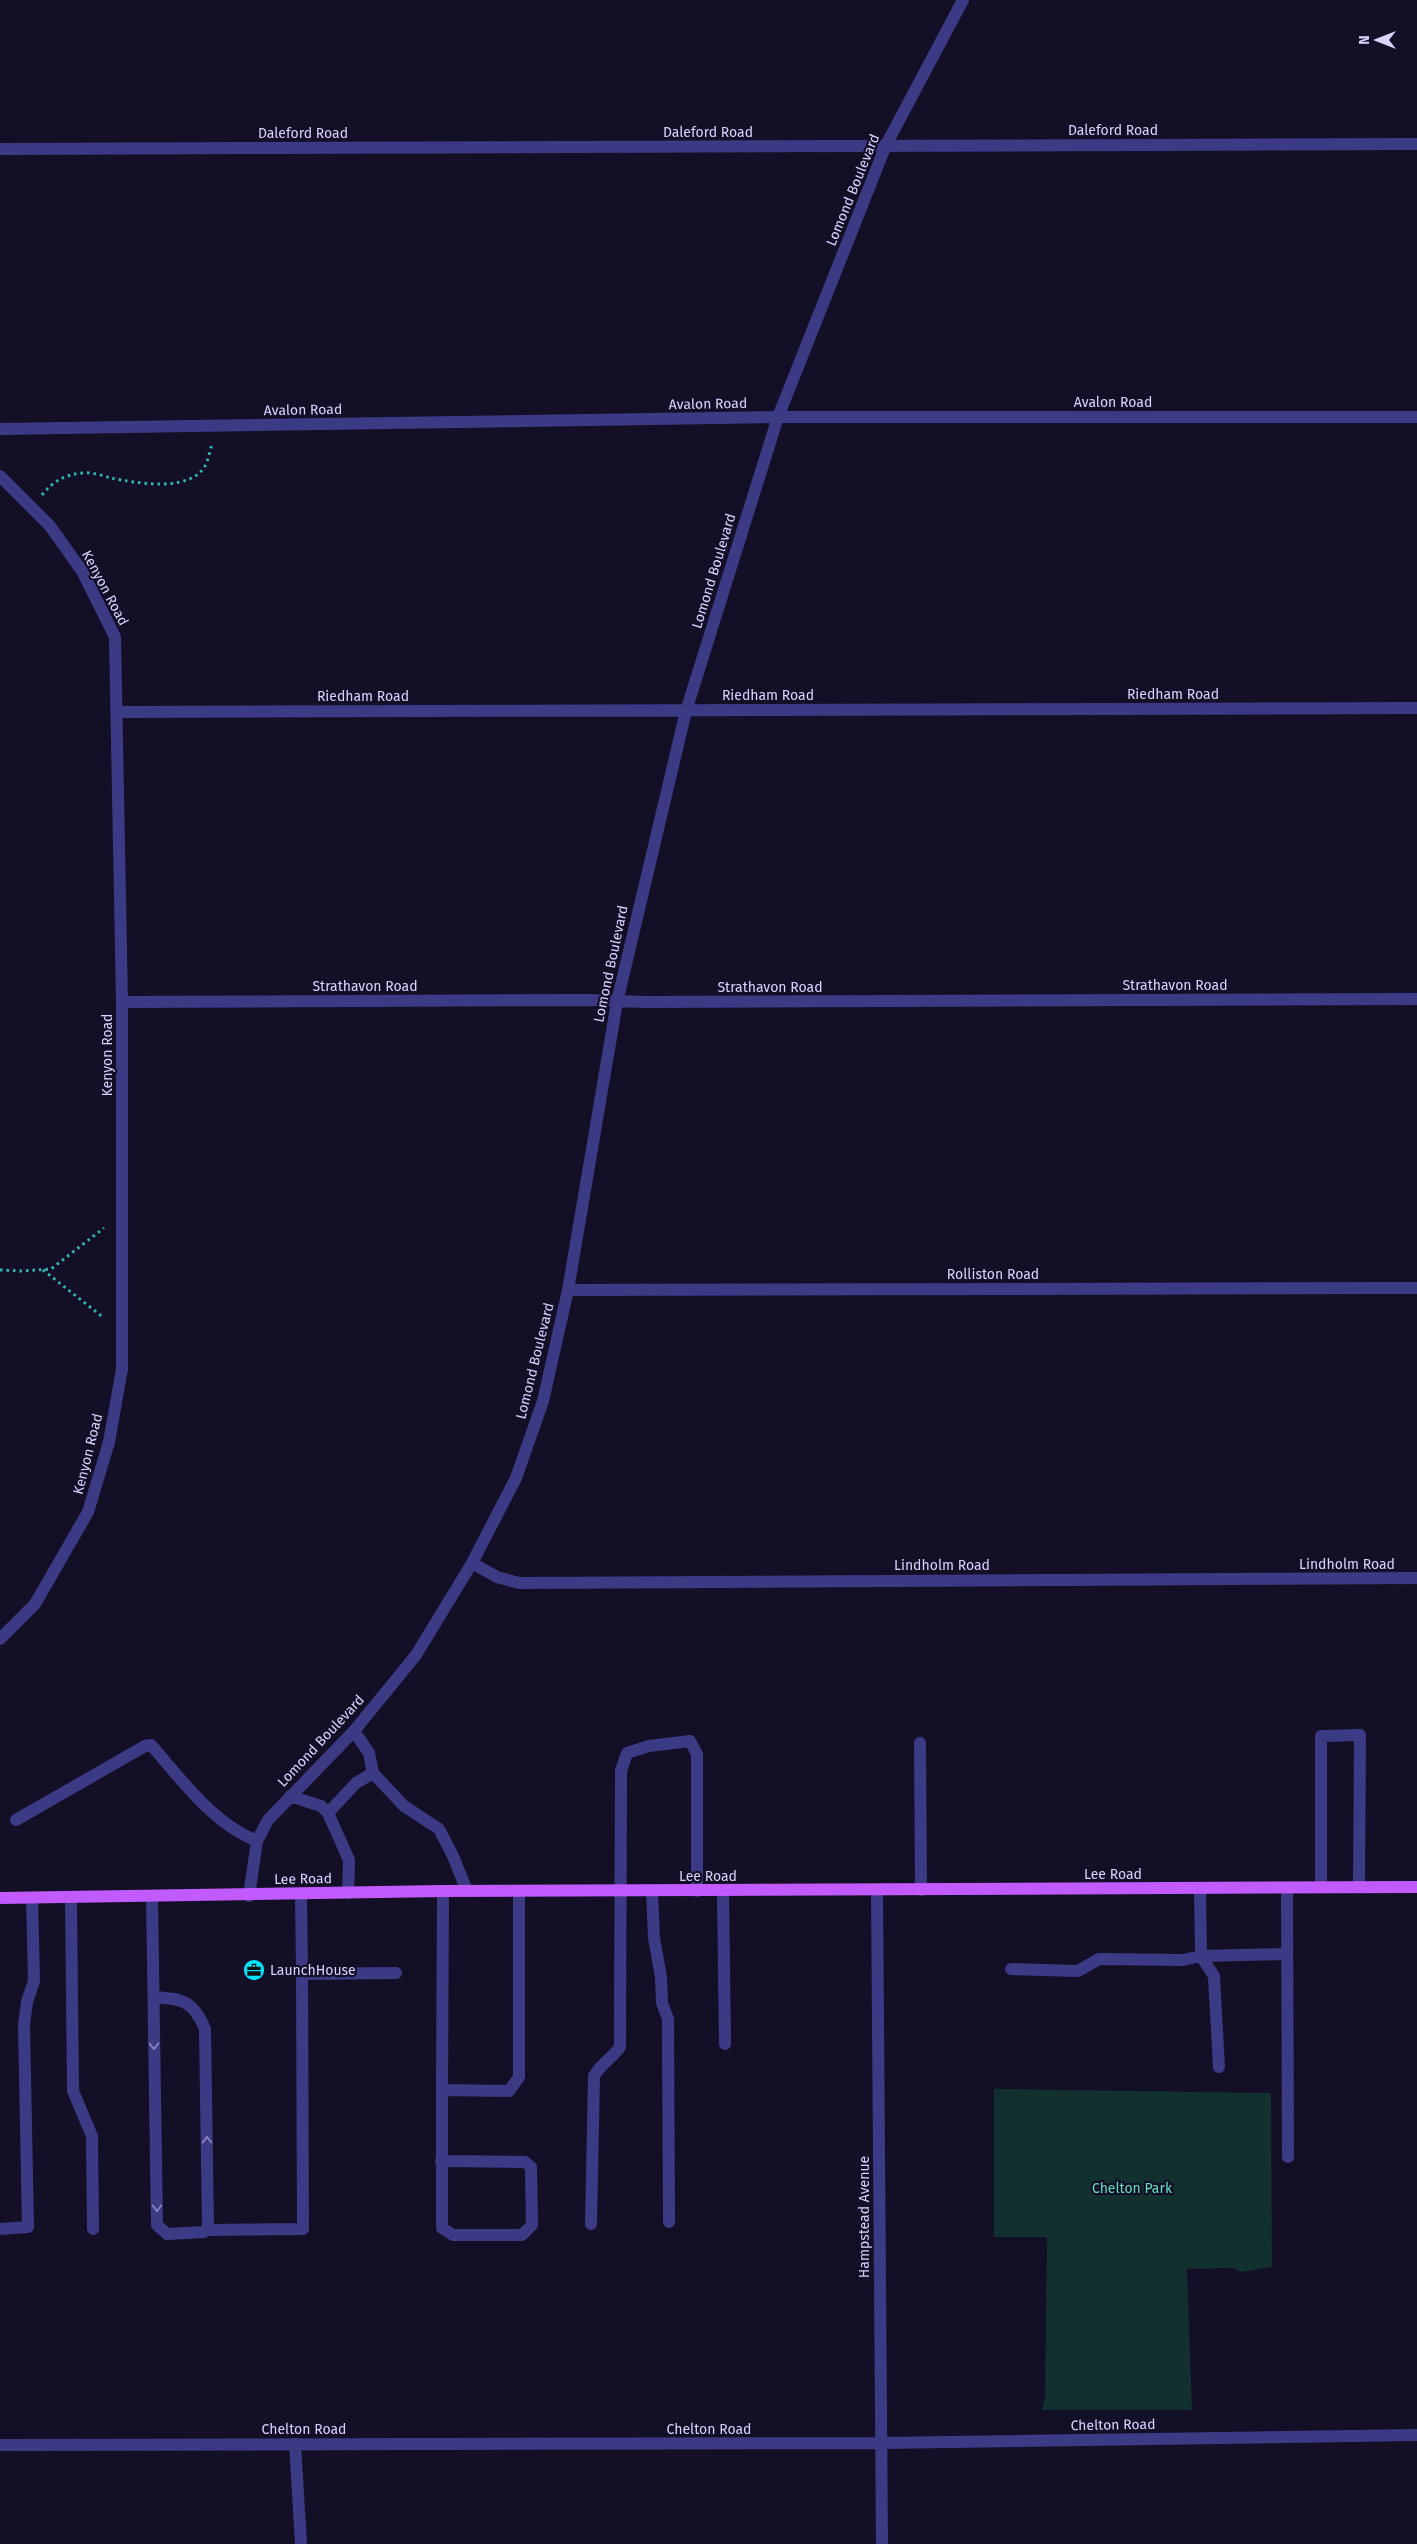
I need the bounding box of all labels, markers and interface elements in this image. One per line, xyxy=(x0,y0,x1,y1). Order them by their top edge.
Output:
north arrow xyxy=(1352,15,1402,65)
text: N xyxy=(1356,35,1373,45)
street label: Daleford Road xyxy=(1068,122,1158,139)
street label: Daleford Road xyxy=(663,124,753,141)
street label: Daleford Road xyxy=(258,125,348,142)
street label: Lomond Boulevard xyxy=(823,131,883,249)
street label: Avalon Road xyxy=(1074,394,1152,411)
street label: Avalon Road xyxy=(669,395,747,413)
street label: Avalon Road xyxy=(264,401,342,419)
street label: Lomond Boulevard xyxy=(688,511,740,631)
street label: Kenyon Road xyxy=(78,547,132,629)
street label: Riedham Road xyxy=(1127,686,1219,703)
street label: Riedham Road xyxy=(722,687,814,704)
street label: Riedham Road xyxy=(317,688,409,705)
street label: Lomond Boulevard xyxy=(590,904,632,1024)
street label: Strathavon Road xyxy=(1122,977,1228,994)
street label: Strathavon Road xyxy=(312,978,418,995)
street label: Strathavon Road xyxy=(717,979,823,996)
street label: Kenyon Road xyxy=(99,1014,116,1097)
street label: Rolliston Road xyxy=(947,1266,1039,1283)
street label: Lomond Boulevard xyxy=(512,1301,558,1421)
street label: Kenyon Road xyxy=(70,1412,106,1496)
street label: Lindholm Road xyxy=(1299,1556,1395,1573)
street label: Lindholm Road xyxy=(894,1557,990,1574)
street label: Lomond Boulevard xyxy=(274,1692,368,1790)
street label: Lee Road xyxy=(1084,1866,1142,1883)
street label: Lee Road xyxy=(679,1868,737,1885)
street label: Lee Road xyxy=(274,1870,332,1888)
office icon: LaunchHouse xyxy=(242,1958,266,1982)
place label: LaunchHouse xyxy=(270,1962,356,1979)
one-way arrow xyxy=(149,2042,160,2050)
one-way arrow xyxy=(202,2136,212,2144)
street label: Hampstead Avenue xyxy=(856,2156,873,2278)
park label: Chelton Park xyxy=(1092,2180,1173,2197)
one-way arrow xyxy=(152,2205,162,2213)
street label: Chelton Road xyxy=(1070,2416,1156,2434)
street label: Chelton Road xyxy=(262,2421,346,2438)
street label: Chelton Road xyxy=(667,2421,751,2438)

